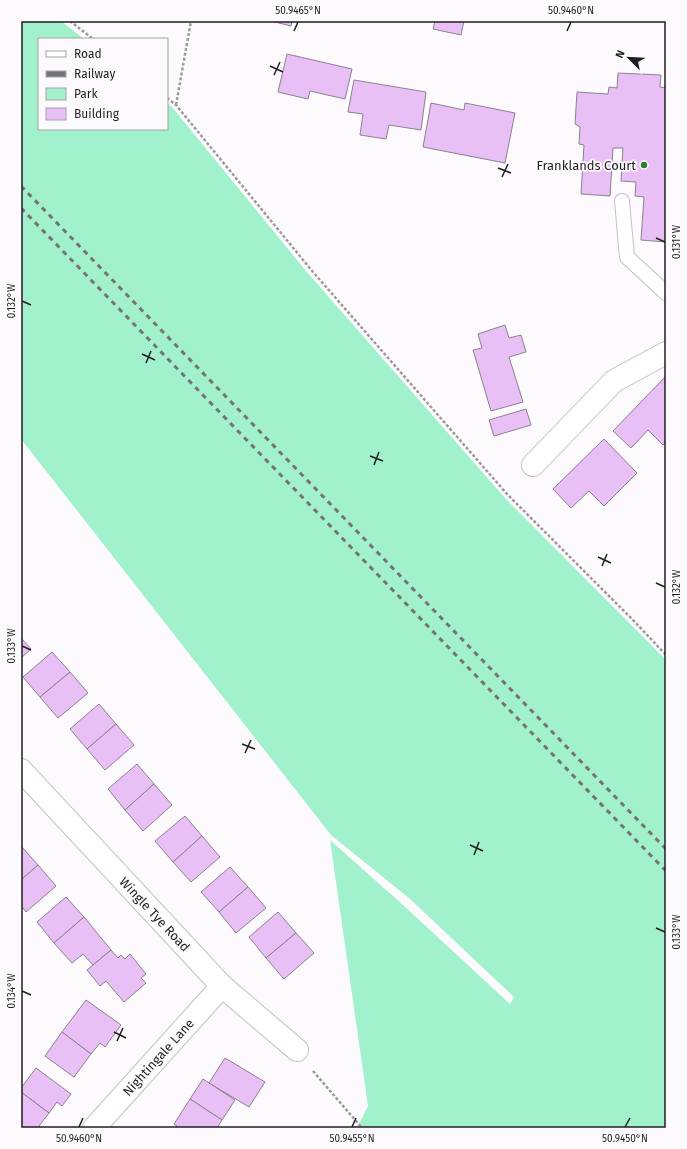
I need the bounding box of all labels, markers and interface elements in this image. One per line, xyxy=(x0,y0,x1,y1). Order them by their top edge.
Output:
text: 50.9465°N xyxy=(275,5,321,17)
text: 50.9460°N xyxy=(548,5,594,17)
legend xyxy=(38,38,168,130)
north arrow xyxy=(609,38,649,78)
text: Road xyxy=(74,47,102,61)
text: N xyxy=(613,48,628,60)
text: Railway xyxy=(74,67,115,81)
text: Park xyxy=(74,87,98,101)
text: Building xyxy=(74,107,120,121)
place label: Franklands Court xyxy=(537,158,636,173)
marker: Franklands Court xyxy=(639,160,649,170)
text: 0.131°W xyxy=(671,224,683,259)
text: 0.132°W xyxy=(6,283,18,318)
text: 0.132°W xyxy=(671,569,683,604)
text: 0.133°W xyxy=(6,628,18,663)
street label: Wingle Tye Road xyxy=(116,874,193,955)
text: 0.133°W xyxy=(671,914,683,949)
text: 0.134°W xyxy=(6,973,18,1009)
street label: Nightingale Lane xyxy=(120,1016,197,1099)
text: 50.9460°N xyxy=(56,1133,102,1145)
text: 50.9455°N xyxy=(329,1133,375,1145)
text: 50.9450°N xyxy=(602,1133,648,1145)

